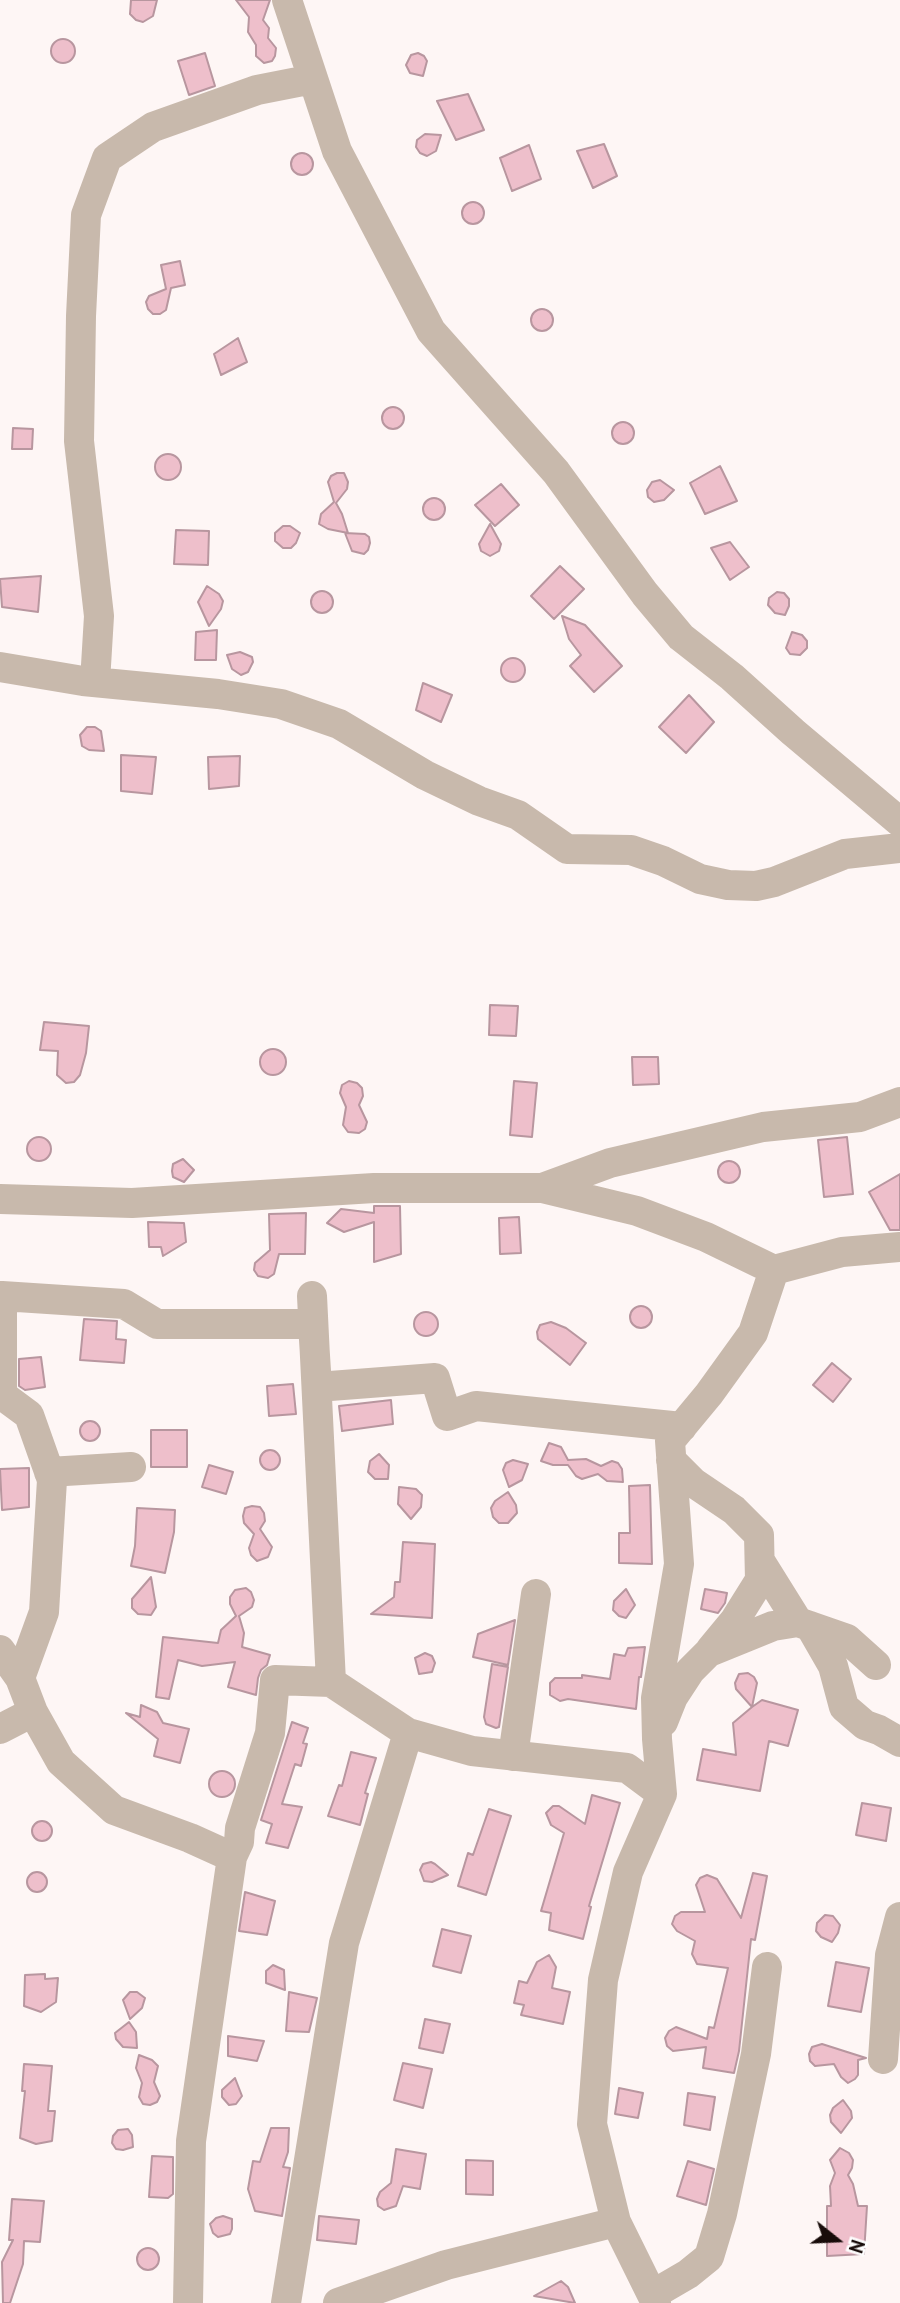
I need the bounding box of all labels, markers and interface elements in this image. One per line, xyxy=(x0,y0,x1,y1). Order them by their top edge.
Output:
north arrow xyxy=(802,2205,872,2275)
text: N xyxy=(844,2237,870,2256)

